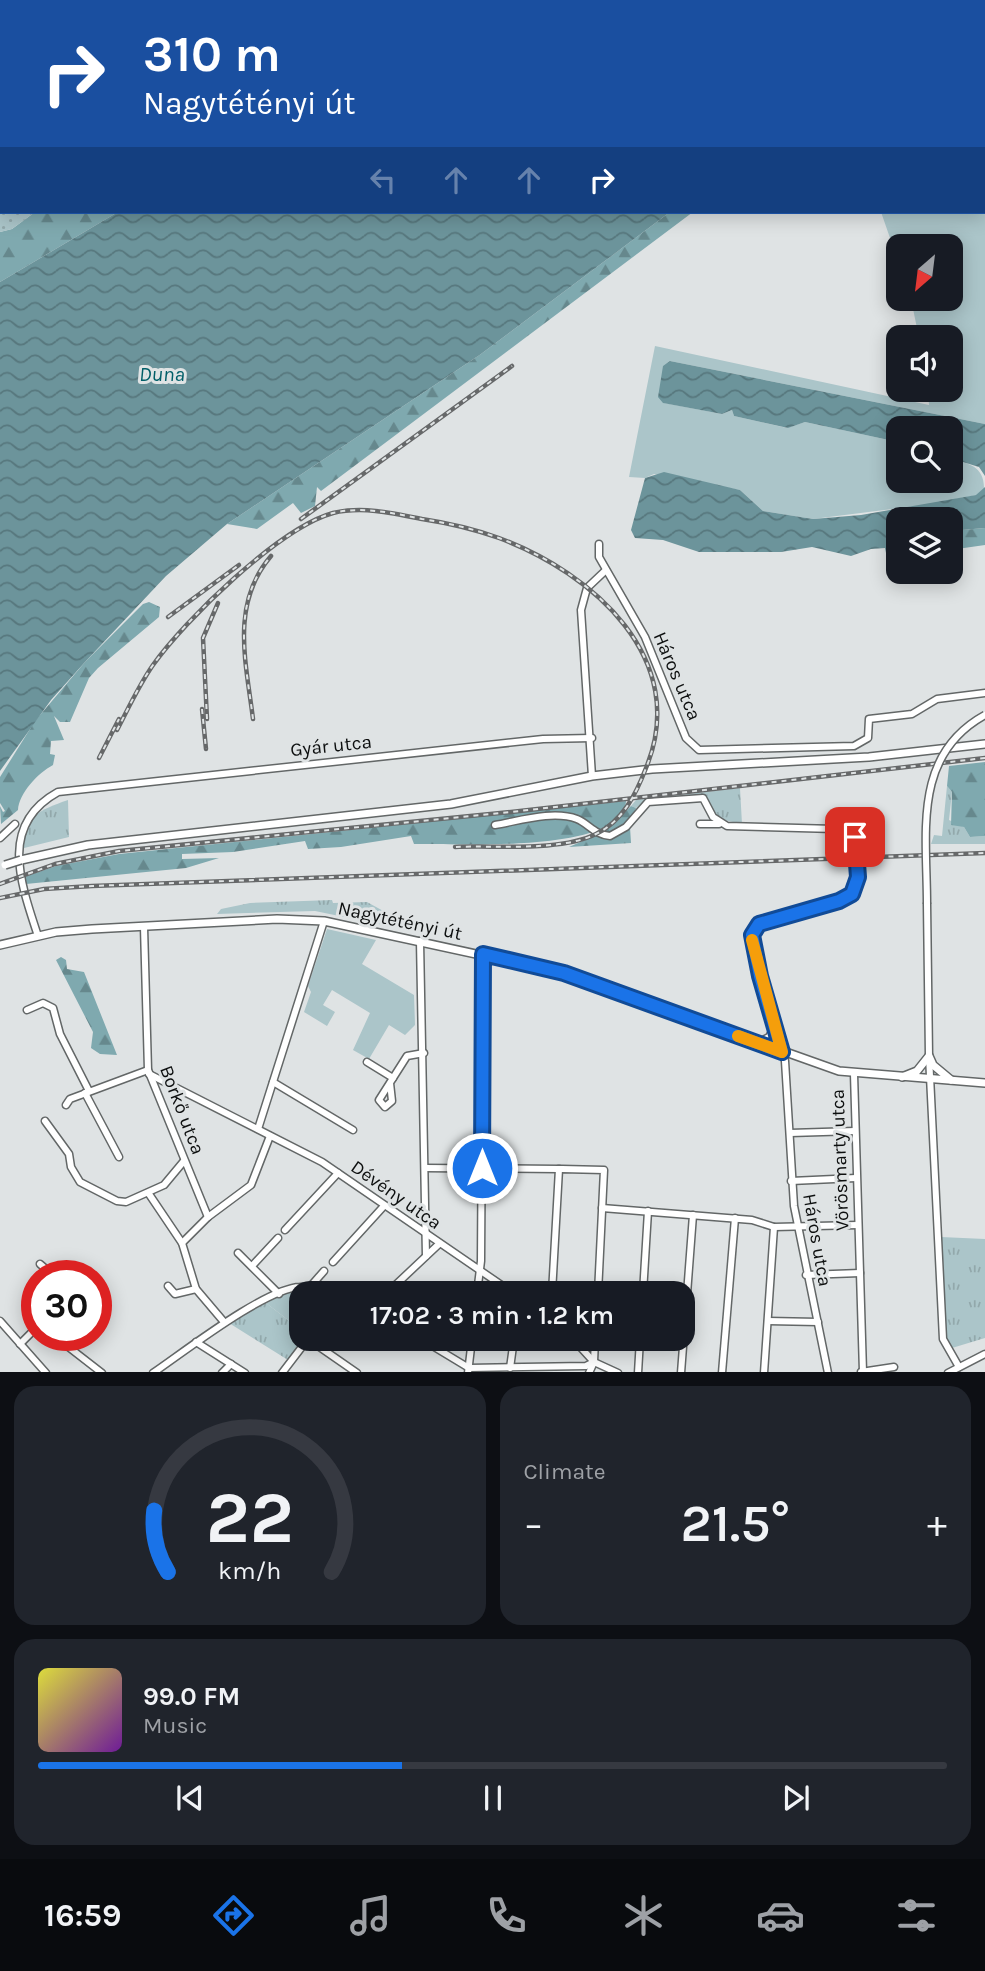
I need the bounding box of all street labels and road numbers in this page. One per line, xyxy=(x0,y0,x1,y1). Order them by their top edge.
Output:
street label: Háros utca xyxy=(649,629,705,723)
street label: Gyár utca xyxy=(289,731,373,761)
street label: Nagytétényi út xyxy=(336,897,464,945)
street label: Borkő utca xyxy=(155,1062,209,1158)
street label: Vörösmarty utca xyxy=(827,1089,853,1231)
street label: Dévény utca xyxy=(347,1156,445,1234)
street label: Háros utca xyxy=(798,1192,836,1288)

